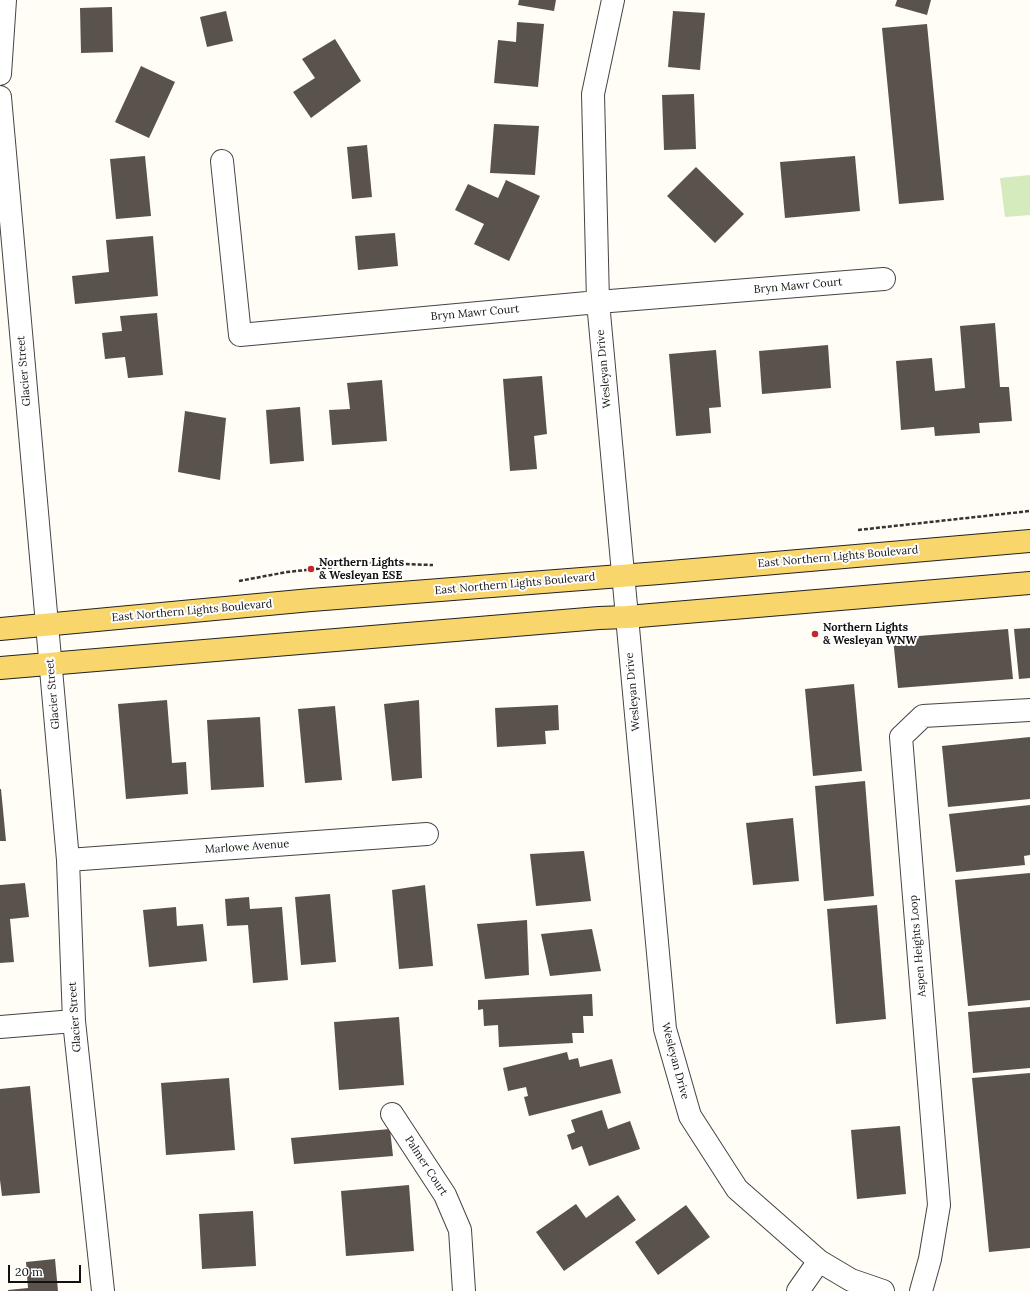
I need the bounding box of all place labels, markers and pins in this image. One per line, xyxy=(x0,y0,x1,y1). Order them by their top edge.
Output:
place label: Northern Lights & Wesleyan ESE xyxy=(319,556,404,582)
marker: Northern Lights & Wesleyan ESE xyxy=(306,564,316,574)
place label: Northern Lights & Wesleyan WNW xyxy=(823,621,917,647)
marker: Northern Lights & Wesleyan WNW xyxy=(810,629,820,639)

